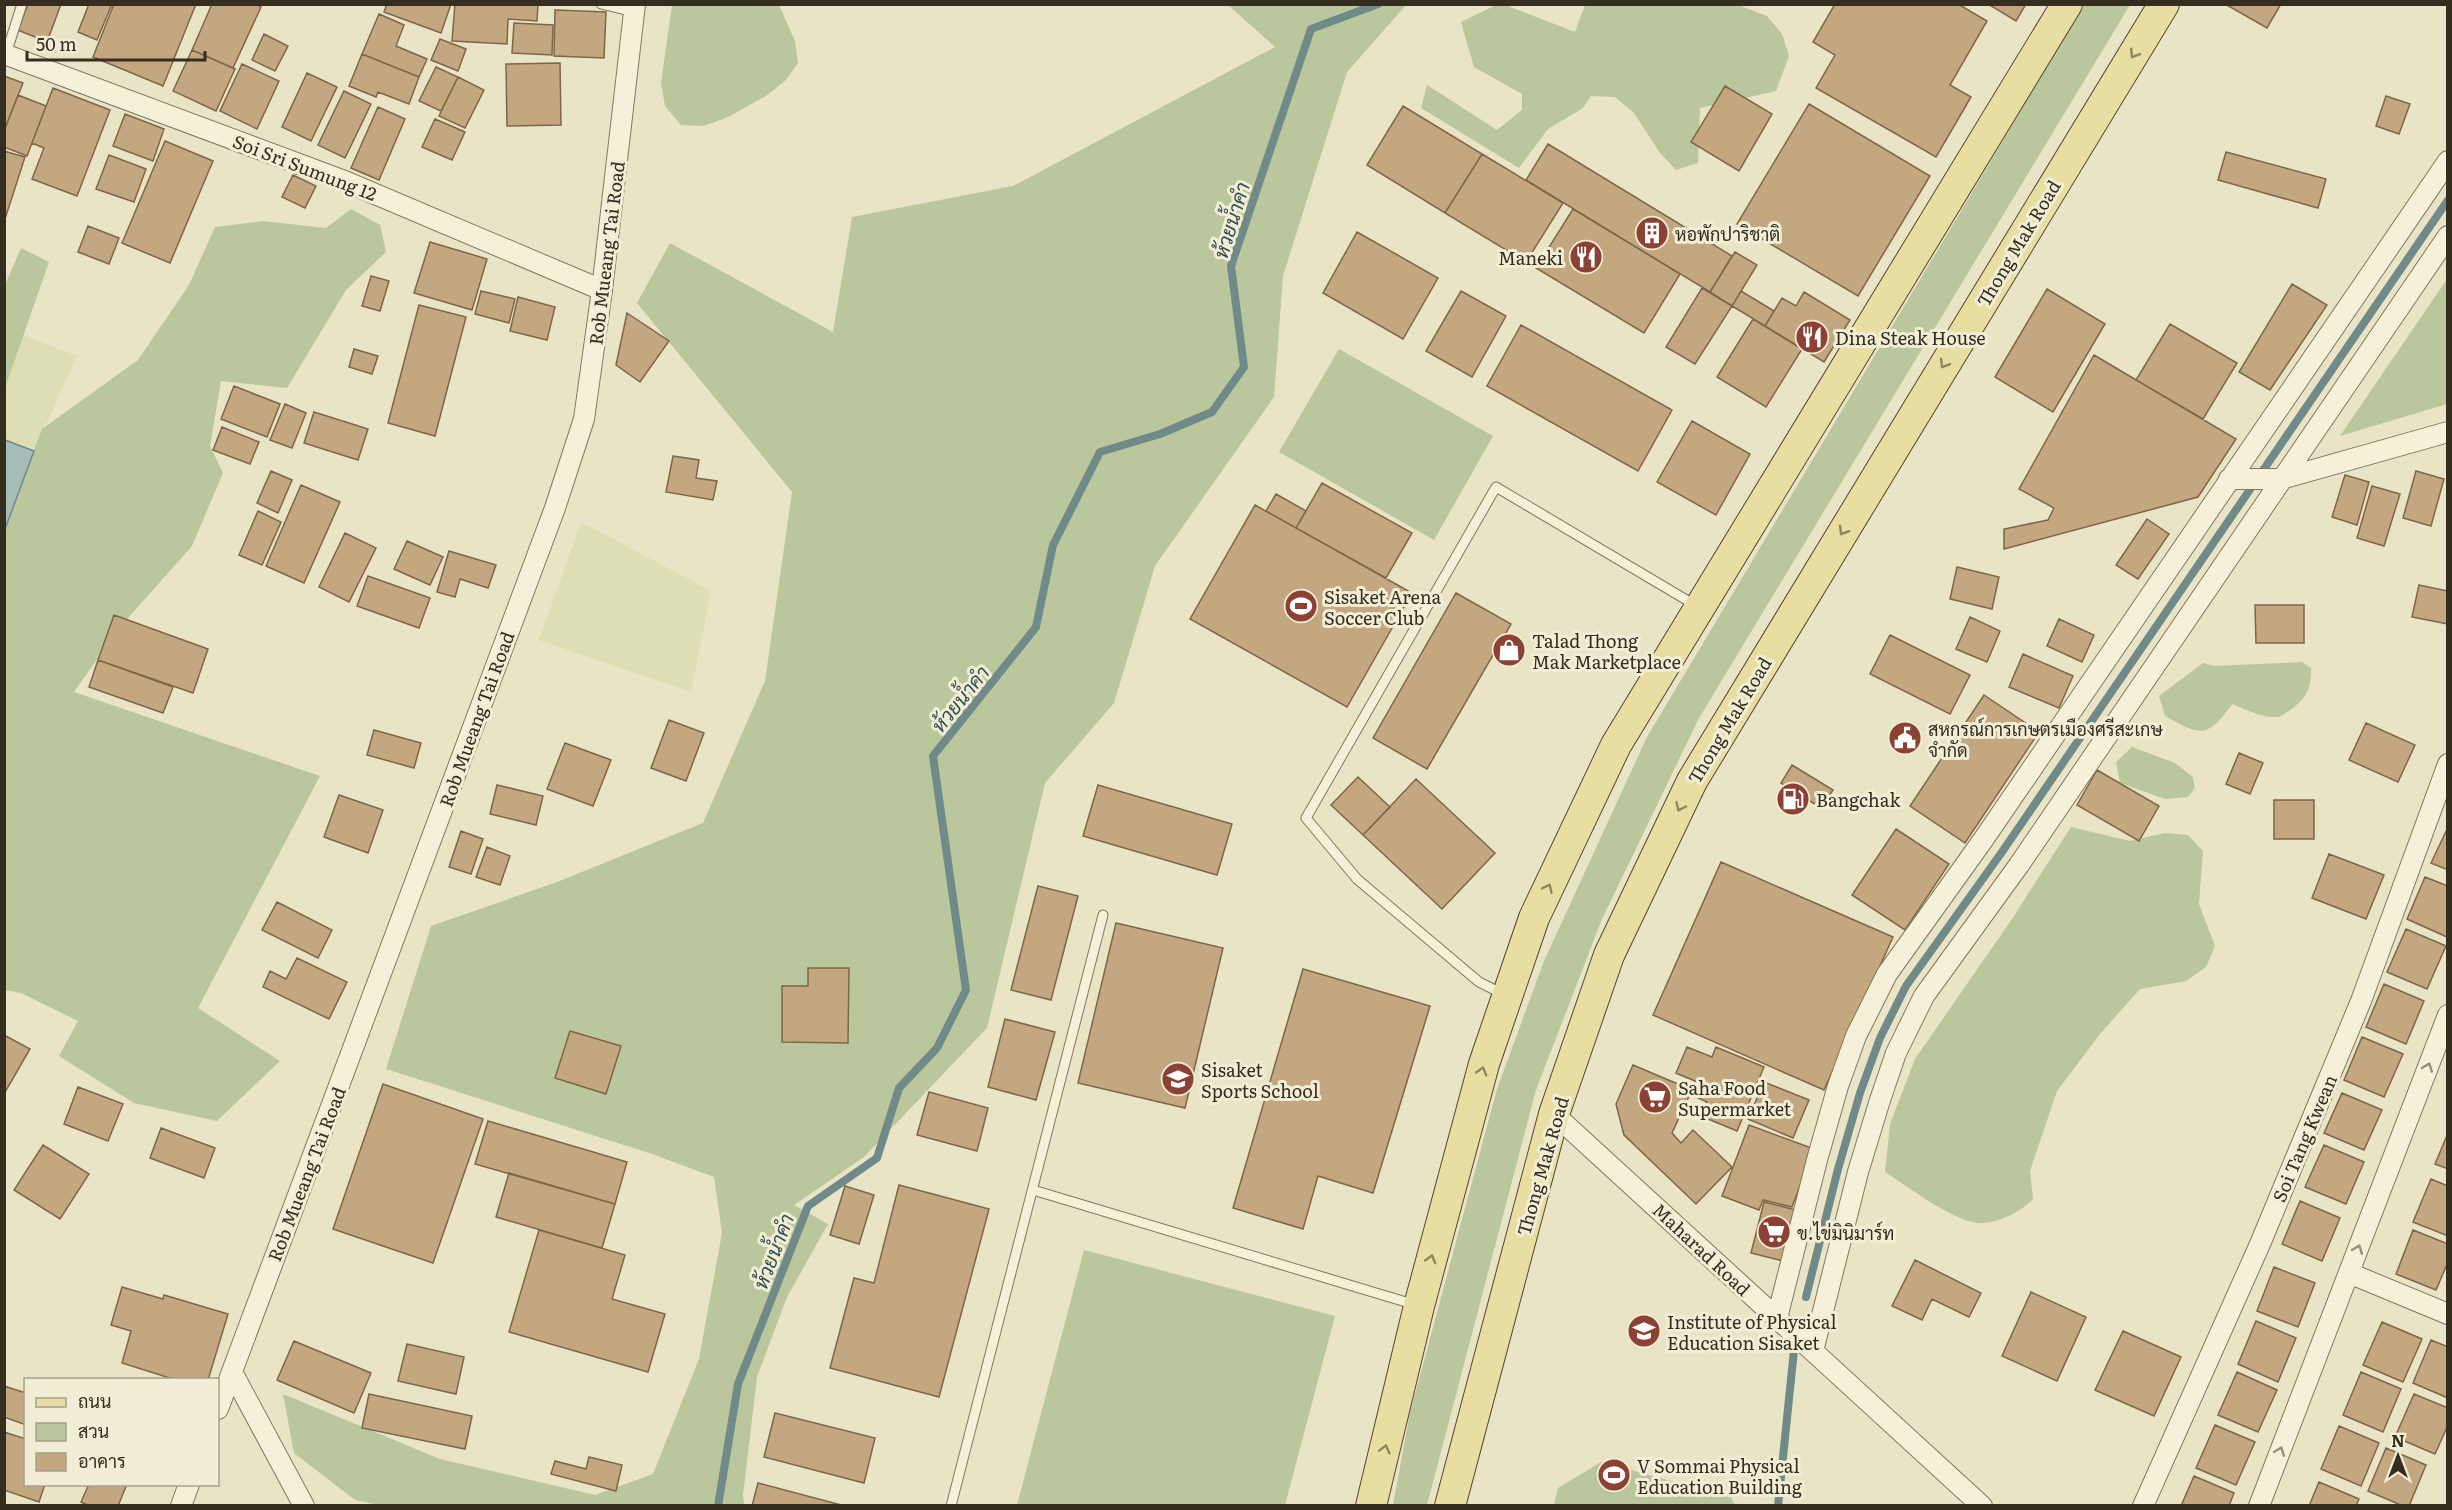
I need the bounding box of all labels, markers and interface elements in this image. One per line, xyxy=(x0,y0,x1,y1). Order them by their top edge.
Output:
scale bar xyxy=(27,24,206,62)
text: 50 m xyxy=(36,30,77,57)
one-way arrow xyxy=(2129,48,2141,58)
street label: Soi Sri Sumung 12 xyxy=(229,127,381,207)
street label: Rob Mueang Tai Road xyxy=(581,160,631,346)
street label: Thong Mak Road xyxy=(1969,174,2067,312)
water label: ห้วยน้ำคำ xyxy=(1203,178,1256,262)
building icon: หอพักปาริชาติ xyxy=(1634,215,1670,251)
place label: หอพักปาริชาติ xyxy=(1675,220,1780,247)
restaurant icon: Maneki xyxy=(1568,239,1604,275)
place label: Maneki xyxy=(1498,244,1563,271)
restaurant icon: Dina Steak House xyxy=(1794,319,1830,355)
place label: Dina Steak House xyxy=(1835,324,1986,351)
one-way arrow xyxy=(1940,358,1952,368)
one-way arrow xyxy=(1839,524,1850,535)
place label: Sisaket Arena Soccer Club xyxy=(1324,583,1442,631)
sports icon: Sisaket Arena Soccer Club xyxy=(1283,588,1319,624)
street label: Rob Mueang Tai Road xyxy=(432,627,520,811)
place label: Talad Thong Mak Marketplace xyxy=(1532,627,1681,675)
shop icon: Talad Thong Mak Marketplace xyxy=(1491,632,1527,668)
street label: Thong Mak Road xyxy=(1680,651,1778,789)
water label: ห้วยน้ำคำ xyxy=(922,657,995,738)
place label: สหกรณ์การเกษตรเมืองศรีสะเกษ จำกัด xyxy=(1928,715,2163,763)
public building icon: สหกรณ์การเกษตรเมืองศรีสะเกษ จำกัด xyxy=(1887,720,1923,756)
fuel station icon: Bangchak xyxy=(1775,781,1811,817)
place label: Bangchak xyxy=(1816,786,1901,813)
one-way arrow xyxy=(1675,800,1687,811)
one-way arrow xyxy=(1541,883,1553,894)
place label: Sisaket Sports School xyxy=(1201,1056,1319,1104)
school or university icon: Sisaket Sports School xyxy=(1160,1061,1196,1097)
one-way arrow xyxy=(2420,1062,2433,1073)
one-way arrow xyxy=(1475,1066,1487,1077)
street label: Soi Tang Kwean xyxy=(2265,1070,2343,1206)
place label: Saha Food Supermarket xyxy=(1678,1074,1792,1122)
supermarket icon: Saha Food Supermarket xyxy=(1637,1079,1673,1115)
street label: Rob Mueang Tai Road xyxy=(260,1083,352,1265)
street label: Thong Mak Road xyxy=(1509,1093,1575,1239)
street label: Maharad Road xyxy=(1647,1196,1757,1302)
water label: ห้วยน้ำคำ xyxy=(743,1209,800,1293)
supermarket icon: ข.ไข่มินิมาร์ท xyxy=(1756,1214,1792,1250)
place label: ข.ไข่มินิมาร์ท xyxy=(1797,1219,1894,1246)
one-way arrow xyxy=(2351,1244,2363,1255)
one-way arrow xyxy=(1424,1254,1437,1264)
place label: Institute of Physical Education Sisaket xyxy=(1667,1308,1837,1356)
school or university icon: Institute of Physical Education Sisaket xyxy=(1626,1313,1662,1349)
legend xyxy=(24,1378,219,1486)
text: ถนน xyxy=(78,1387,111,1414)
text: สวน xyxy=(78,1417,109,1444)
north arrow xyxy=(2368,1426,2428,1486)
text: N xyxy=(2391,1428,2405,1452)
one-way arrow xyxy=(1377,1444,1390,1454)
one-way arrow xyxy=(2273,1446,2286,1457)
text: อาคาร xyxy=(78,1447,126,1474)
place label: V Sommai Physical Education Building xyxy=(1637,1452,1803,1500)
sports icon: V Sommai Physical Education Building xyxy=(1596,1457,1632,1493)

